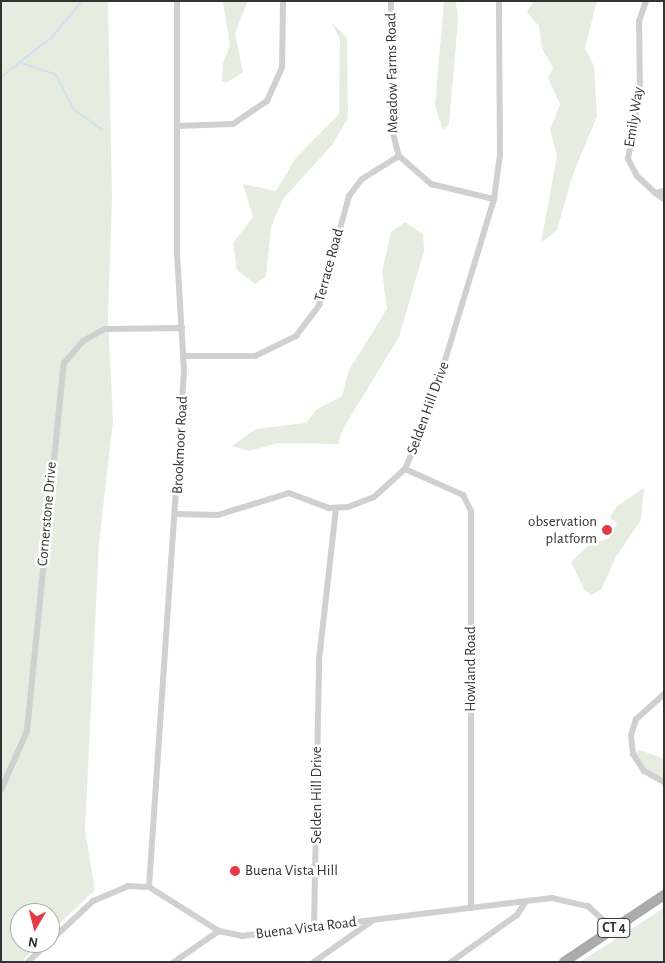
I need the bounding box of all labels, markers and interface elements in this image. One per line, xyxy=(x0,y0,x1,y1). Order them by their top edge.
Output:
street label: Meadow Farms Road xyxy=(382,13,402,133)
street label: Emily Way xyxy=(620,85,648,149)
street label: Terrace Road xyxy=(311,227,347,303)
street label: Selden Hill Drive xyxy=(403,359,453,457)
street label: Brookmoor Road xyxy=(168,396,192,494)
street label: Cornerstone Drive xyxy=(33,461,61,567)
place label: observation platform xyxy=(528,512,597,547)
marker: observation platform xyxy=(601,524,613,536)
street label: Howland Road xyxy=(462,626,480,712)
street label: Selden Hill Drive xyxy=(308,746,326,844)
place label: Buena Vista Hill xyxy=(245,862,338,880)
marker: Buena Vista Hill xyxy=(229,865,241,877)
north arrow xyxy=(10,903,60,953)
street label: Buena Vista Road xyxy=(255,913,357,943)
road number: CT 4 xyxy=(596,916,632,940)
text: N xyxy=(27,934,39,949)

